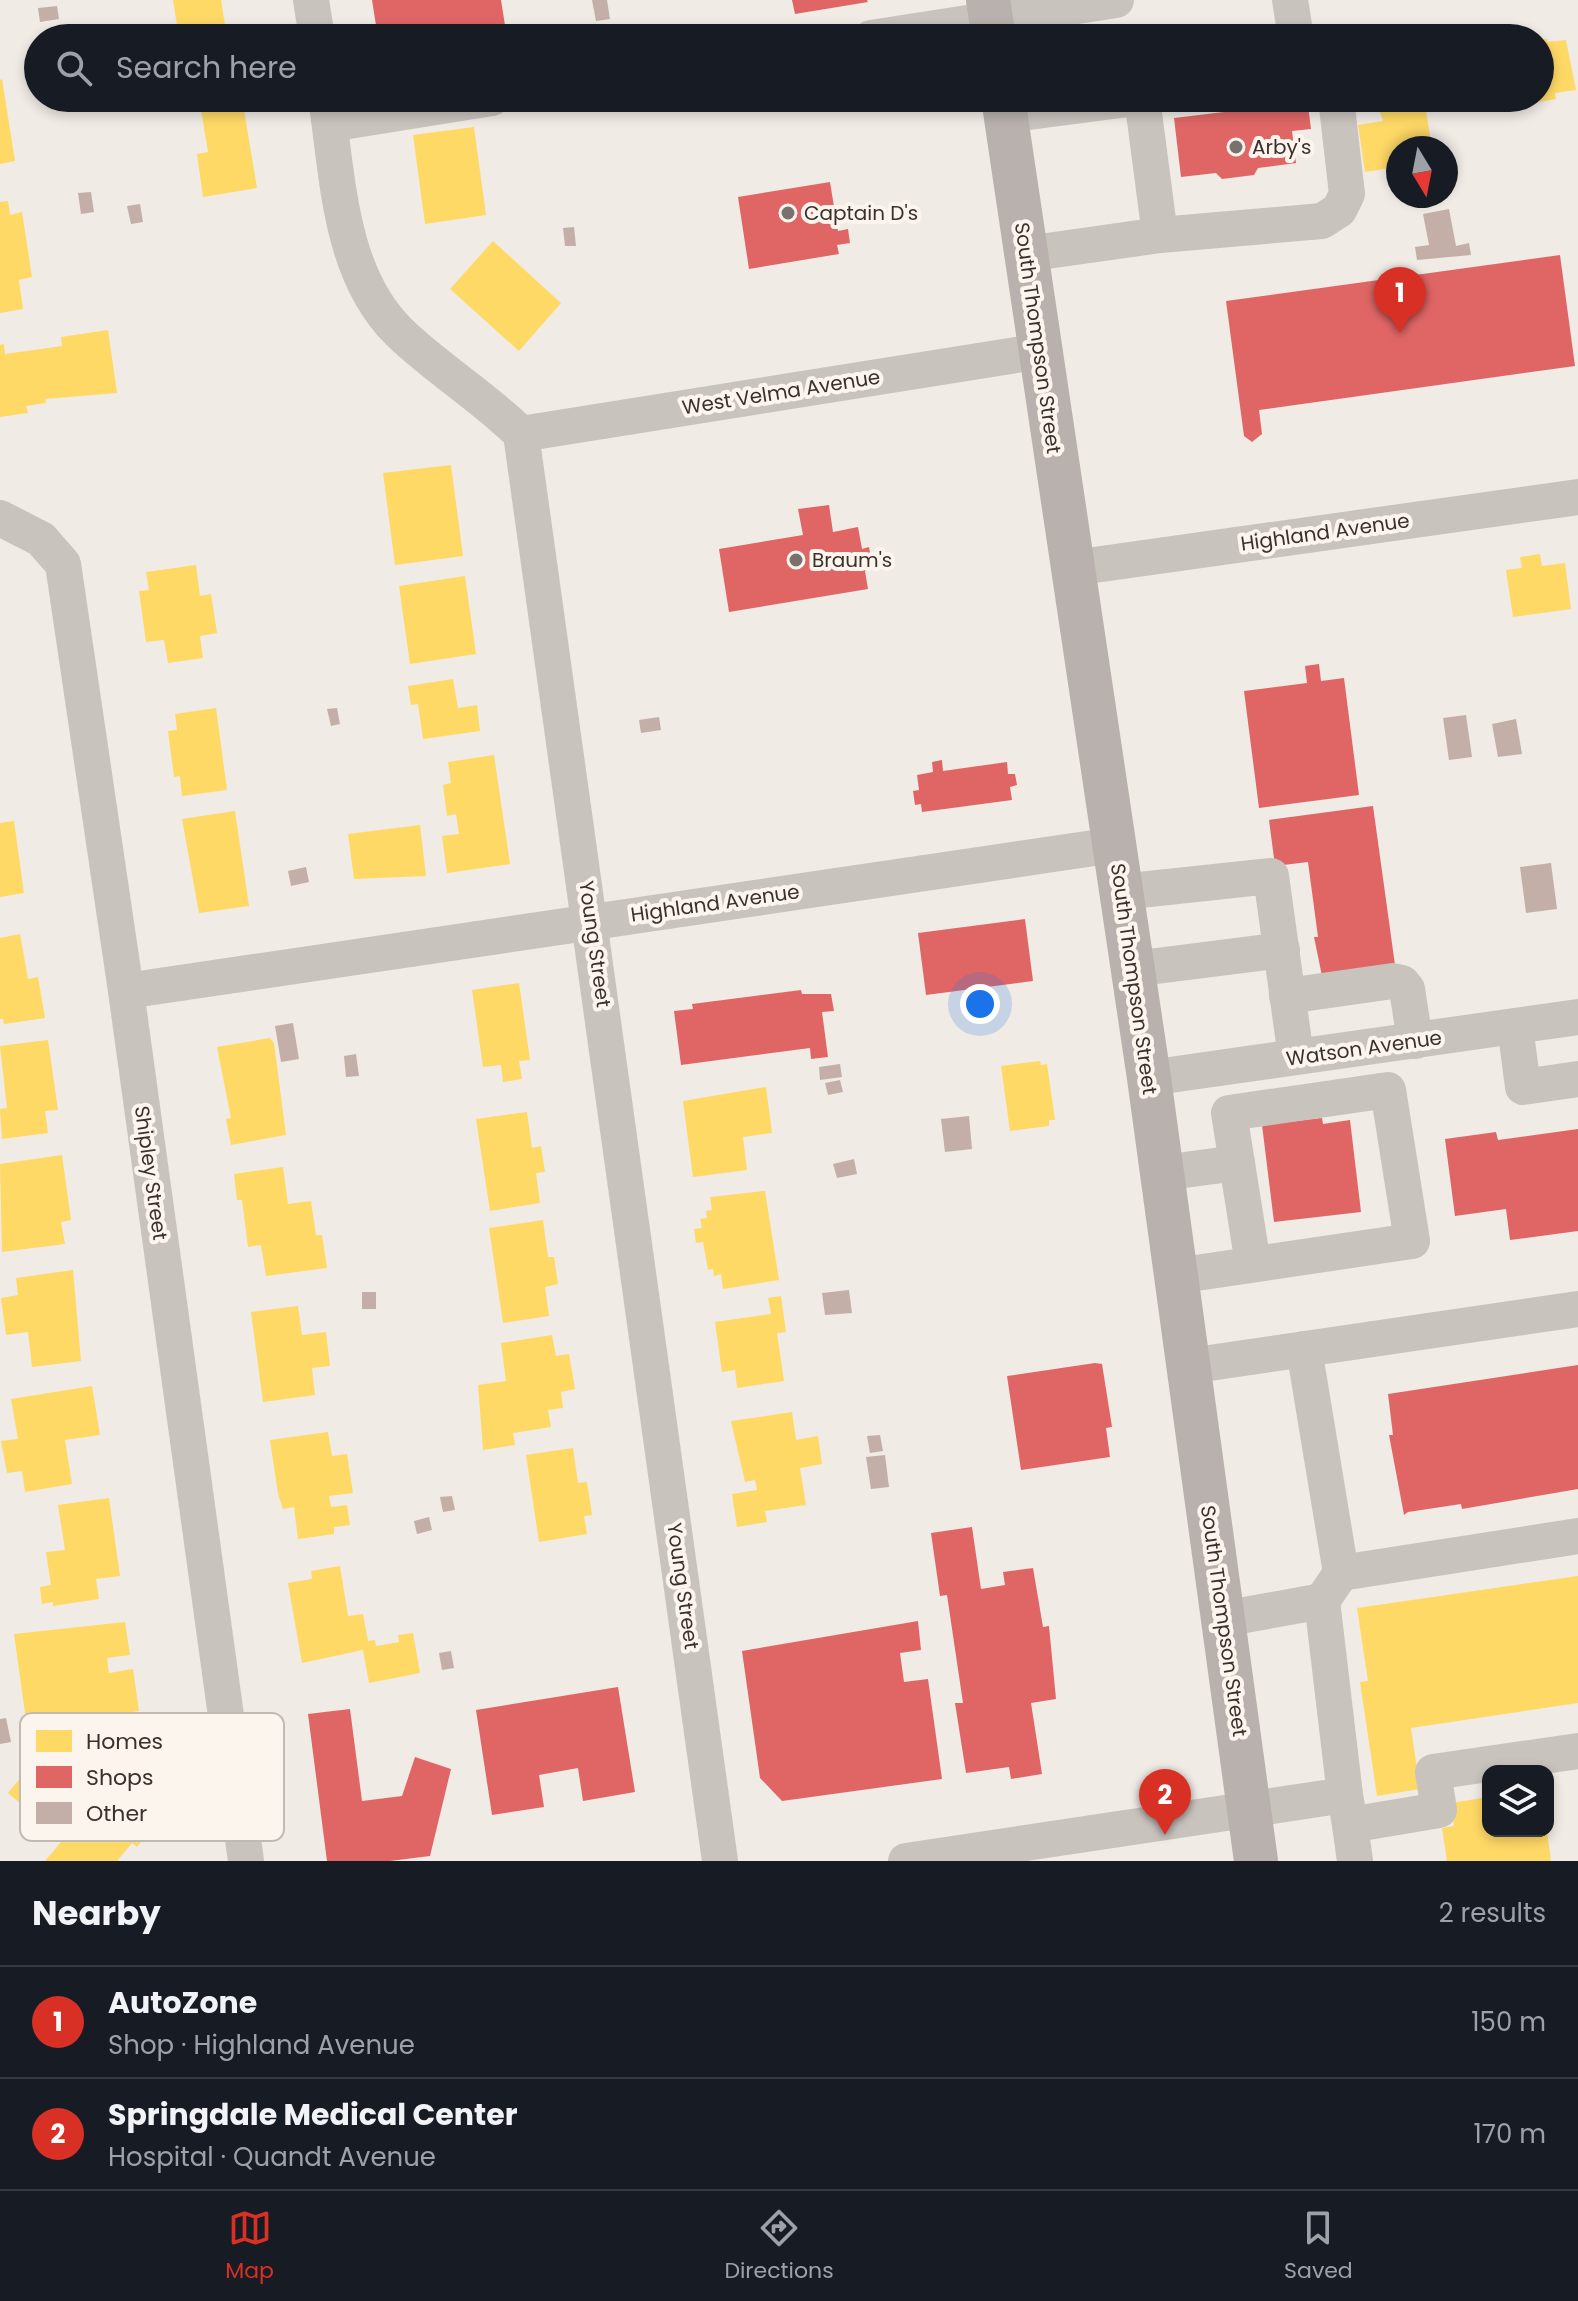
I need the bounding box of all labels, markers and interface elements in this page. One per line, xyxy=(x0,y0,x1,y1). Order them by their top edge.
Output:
search box xyxy=(24,24,1554,112)
icon: search xyxy=(52,46,96,90)
text: Search here xyxy=(116,46,297,89)
place label: Arby's xyxy=(1252,133,1311,161)
north arrow xyxy=(1386,136,1458,208)
marker: Arby's xyxy=(1227,138,1245,156)
place label: Captain D's xyxy=(804,199,918,227)
marker: Captain D's xyxy=(779,204,797,222)
street label: South Thompson Street xyxy=(1008,221,1068,455)
pin: 1 xyxy=(1374,267,1426,333)
street label: West Velma Avenue xyxy=(680,362,882,422)
street label: Highland Avenue xyxy=(1239,506,1411,558)
place label: Braum's xyxy=(812,546,892,574)
marker: Braum's xyxy=(787,551,805,569)
street label: South Thompson Street xyxy=(1104,862,1164,1096)
street label: Highland Avenue xyxy=(629,877,801,929)
street label: Young Street xyxy=(572,879,618,1009)
your location xyxy=(960,984,1000,1024)
street label: Watson Avenue xyxy=(1284,1023,1444,1073)
street label: Shipley Street xyxy=(128,1104,174,1242)
street label: South Thompson Street xyxy=(1194,1504,1254,1738)
street label: Young Street xyxy=(660,1521,706,1651)
legend xyxy=(20,1713,284,1841)
text: Homes xyxy=(86,1726,163,1757)
text: Shops xyxy=(86,1762,153,1793)
map controls xyxy=(1482,1765,1554,1837)
button: layers xyxy=(1482,1765,1554,1837)
pin: 2 xyxy=(1139,1769,1191,1835)
text: Other xyxy=(86,1798,147,1829)
text: Nearby xyxy=(32,1889,161,1937)
text: 2 results xyxy=(1439,1895,1546,1931)
text: AutoZone xyxy=(108,1981,257,2024)
text: 1 xyxy=(53,2004,63,2040)
text: 150 m xyxy=(1471,2004,1546,2040)
text: Shop · Highland Avenue xyxy=(108,2027,415,2063)
text: Springdale Medical Center xyxy=(108,2093,518,2136)
text: 2 xyxy=(51,2116,65,2152)
text: 170 m xyxy=(1473,2116,1546,2152)
text: Hospital · Quandt Avenue xyxy=(108,2139,436,2175)
tab: Map xyxy=(225,2206,274,2287)
tab: Directions xyxy=(724,2206,834,2287)
tab: Saved xyxy=(1284,2206,1353,2287)

